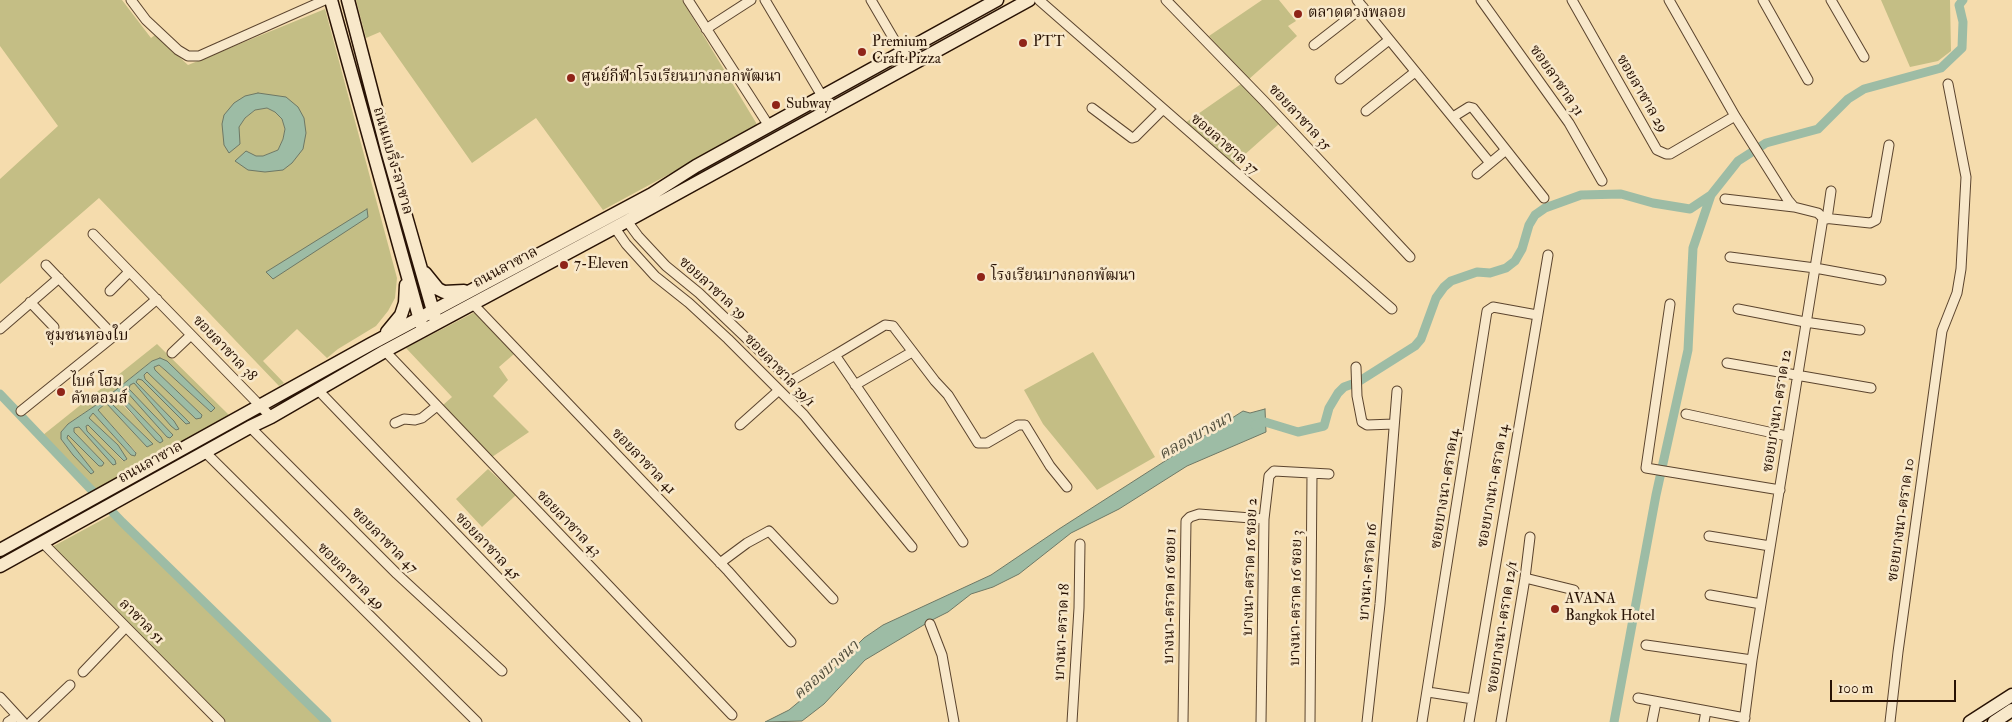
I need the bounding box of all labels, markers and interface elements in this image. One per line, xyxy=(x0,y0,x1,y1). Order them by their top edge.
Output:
place label: ตลาดดวงพลอย xyxy=(1308,5,1406,23)
marker: ตลาดดวงพลอย xyxy=(1292,8,1304,20)
place label: Premium Craft Pizza xyxy=(872,34,941,69)
place label: PTT xyxy=(1033,34,1065,52)
marker: PTT xyxy=(1017,37,1029,49)
street label: ซอยลาซาล 31 xyxy=(1525,42,1587,120)
marker: Premium Craft Pizza xyxy=(856,46,868,58)
street label: ซอยลาซาล 29 xyxy=(1611,52,1671,136)
place label: ศูนย์กีฬาโรงเรียนบางกอกพัฒนา xyxy=(581,69,781,87)
marker: ศูนย์กีฬาโรงเรียนบางกอกพัฒนา xyxy=(565,72,577,84)
street label: ซอยลาซาล 35 xyxy=(1264,81,1334,155)
place label: Subway xyxy=(786,96,831,114)
marker: Subway xyxy=(770,99,782,111)
street label: ถนนแบริ่ง-ลาซาล xyxy=(368,105,416,217)
street label: ซอยลาซาล 37 xyxy=(1186,110,1262,180)
street label: ถนนลาซาล xyxy=(470,243,542,293)
street label: ซอยลาซาล 39 xyxy=(674,254,750,324)
place label: 7-Eleven xyxy=(574,256,628,274)
marker: 7-Eleven xyxy=(558,259,570,271)
place label: โรงเรียนบางกอกพัฒนา xyxy=(991,268,1136,286)
marker: โรงเรียนบางกอกพัฒนา xyxy=(975,271,987,283)
street label: ซอยลาซาล 38 xyxy=(188,312,260,386)
district label: ชุมชนทองใบ xyxy=(45,327,129,347)
street label: ซอยลาซาล 39/1 xyxy=(740,331,818,411)
street label: ซอยบางนา-ตราด 12 xyxy=(1759,348,1797,474)
place label: ไบค์ โฮม คัทตอมส์ xyxy=(71,374,128,409)
marker: ไบค์ โฮม คัทตอมส์ xyxy=(55,386,67,398)
water label: คลองบางนา xyxy=(1156,409,1236,465)
street label: ซอยบางนา-ตราด 14 xyxy=(1474,423,1514,549)
street label: ซอยลาซาล 41 xyxy=(607,425,679,499)
street label: ซอยบางนา-ตราด14 xyxy=(1428,428,1464,550)
street label: ถนนลาซาล xyxy=(116,438,186,488)
street label: ซอยบางนา-ตราด 10 xyxy=(1884,457,1920,583)
street label: ซอยลาซาล 43 xyxy=(532,487,604,561)
street label: บางนา-ตราด 16 ซอย 2 xyxy=(1240,498,1262,636)
street label: ซอยลาซาล 47 xyxy=(347,504,421,578)
street label: ซอยลาซาล 45 xyxy=(450,510,524,584)
street label: บางนา-ตราด 16 xyxy=(1356,523,1382,621)
street label: บางนา-ตราด 16 ซอย 1 xyxy=(1161,528,1181,664)
street label: บางนา-ตราด 16 ซอย 3 xyxy=(1287,530,1307,666)
street label: ซอยลาซาล 49 xyxy=(313,540,387,614)
street label: ซอยบางนา-ตราด 12/1 xyxy=(1484,560,1522,694)
street label: บางนา-ตราด 18 xyxy=(1051,583,1075,681)
place label: AVANA Bangkok Hotel xyxy=(1565,591,1655,626)
street label: ลาซาล 51 xyxy=(114,595,168,649)
marker: AVANA Bangkok Hotel xyxy=(1549,603,1561,615)
water label: คลองบางนา xyxy=(790,637,864,705)
scale bar xyxy=(1832,670,1958,702)
text: 100 m xyxy=(1838,679,1873,698)

